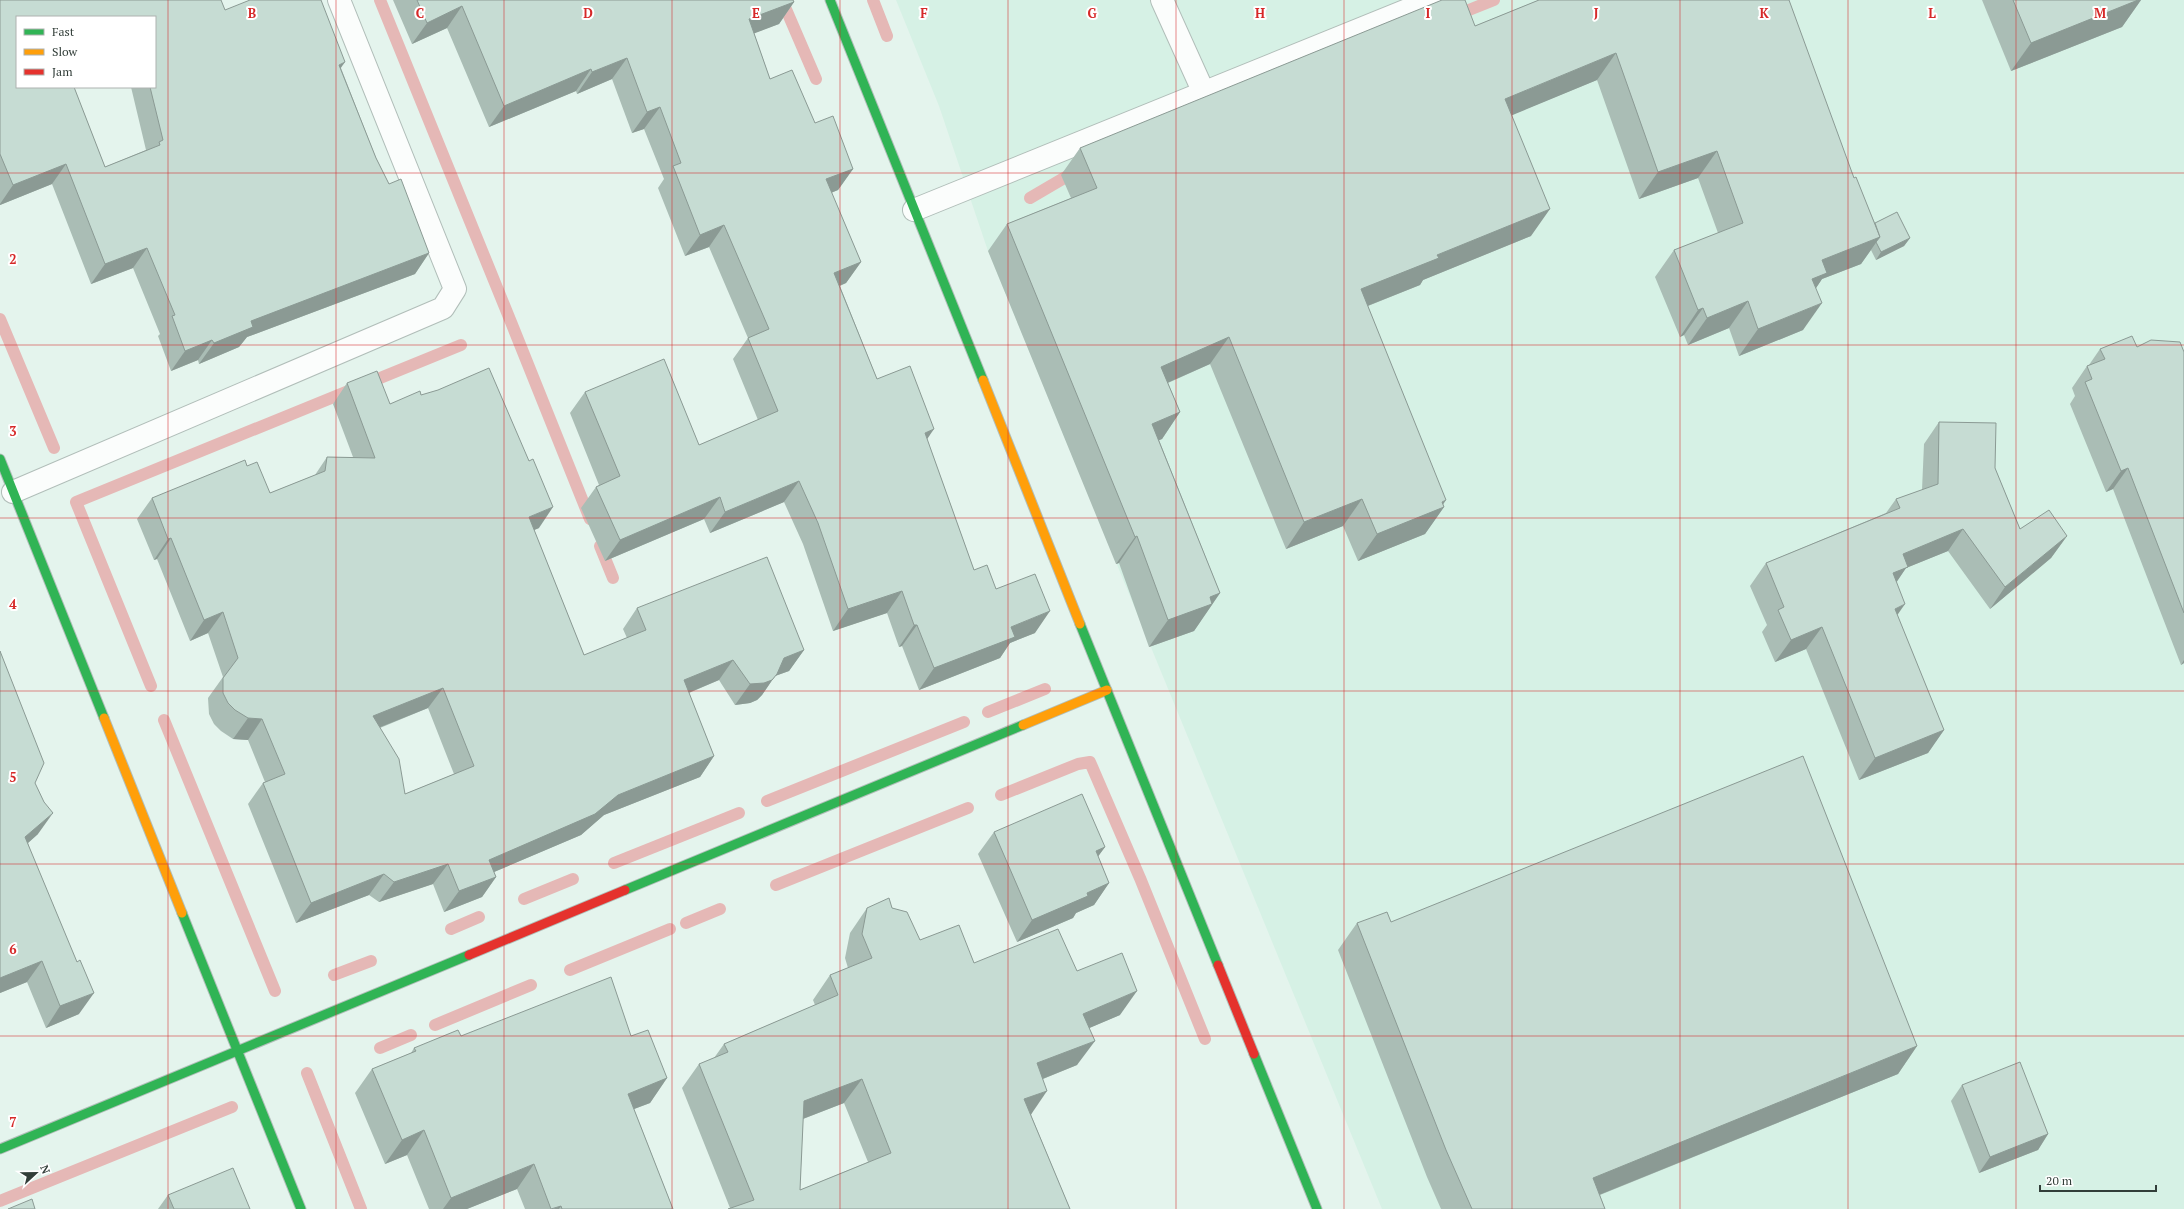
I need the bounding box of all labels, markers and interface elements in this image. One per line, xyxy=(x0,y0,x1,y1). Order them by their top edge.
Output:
text: B xyxy=(248,4,256,22)
text: C xyxy=(416,4,424,22)
text: D xyxy=(583,4,593,22)
text: E xyxy=(752,4,760,22)
text: F xyxy=(920,4,928,22)
text: G xyxy=(1087,4,1097,22)
text: H xyxy=(1255,4,1265,22)
text: I xyxy=(1426,4,1431,22)
text: J xyxy=(1594,4,1599,22)
text: K xyxy=(1759,4,1769,22)
text: L xyxy=(1928,4,1936,22)
text: M xyxy=(2094,4,2106,22)
legend xyxy=(16,16,156,88)
text: Fast xyxy=(52,24,75,39)
text: Slow xyxy=(52,44,78,59)
text: Jam xyxy=(52,64,73,79)
text: 2 xyxy=(9,250,17,268)
text: 3 xyxy=(9,422,17,440)
text: 4 xyxy=(9,595,17,613)
text: 5 xyxy=(9,768,17,786)
text: 6 xyxy=(9,940,17,958)
text: 7 xyxy=(9,1113,17,1131)
north arrow xyxy=(16,1153,56,1193)
text: N xyxy=(37,1163,54,1176)
scale bar xyxy=(2040,1167,2156,1193)
text: 20 m xyxy=(2046,1173,2073,1188)

